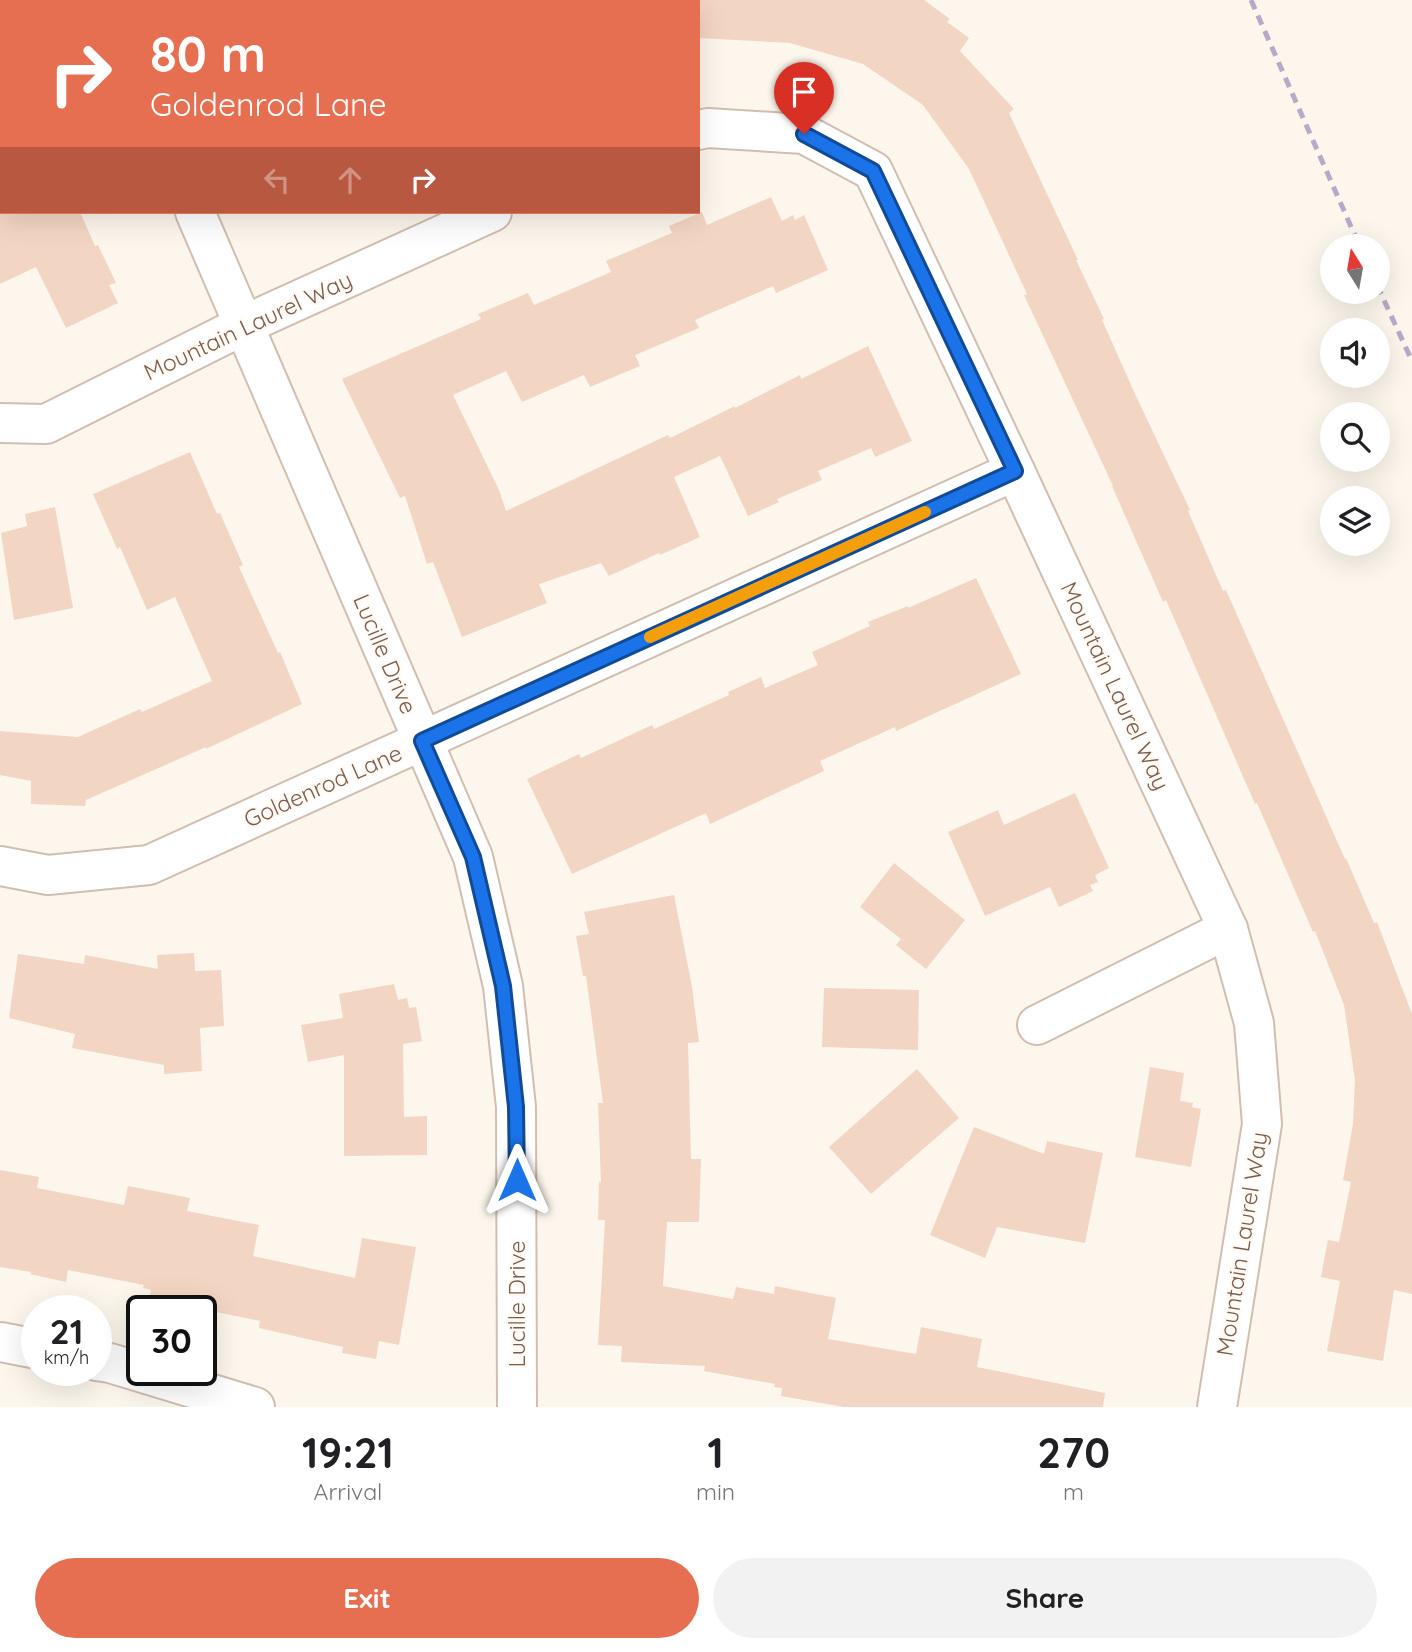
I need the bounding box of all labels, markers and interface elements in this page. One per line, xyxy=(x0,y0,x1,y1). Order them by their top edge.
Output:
text: 80 m xyxy=(150,23,266,84)
icon: right xyxy=(35,28,126,119)
pin xyxy=(774,62,834,134)
icon: arrive xyxy=(785,73,823,111)
text: Goldenrod Lane xyxy=(150,84,387,124)
icon: left xyxy=(258,161,296,199)
icon: ahead xyxy=(331,161,369,199)
icon: right xyxy=(404,161,442,199)
north arrow xyxy=(1320,234,1390,304)
map controls xyxy=(1320,234,1390,556)
street label: Mountain Laurel Way xyxy=(139,265,357,387)
button: sound xyxy=(1320,318,1390,388)
button: search xyxy=(1320,402,1390,472)
button: layers xyxy=(1320,486,1390,556)
street label: Mountain Laurel Way xyxy=(1054,577,1176,795)
street label: Lucille Drive xyxy=(347,590,424,718)
street label: Goldenrod Lane xyxy=(239,738,406,833)
street label: Mountain Laurel Way xyxy=(1209,1130,1274,1358)
position arrow xyxy=(480,1143,554,1217)
street label: Lucille Drive xyxy=(502,1240,531,1368)
speed limit sign: 30 xyxy=(126,1295,217,1386)
text: 21 xyxy=(50,1309,83,1353)
text: km/h xyxy=(44,1346,89,1369)
text: 19:21 xyxy=(302,1426,394,1479)
text: 1 xyxy=(707,1426,724,1479)
text: 270 xyxy=(1037,1426,1110,1479)
text: Arrival xyxy=(314,1477,382,1506)
text: min xyxy=(696,1477,735,1506)
text: m xyxy=(1063,1477,1084,1506)
button: Exit xyxy=(35,1558,699,1638)
button: Share xyxy=(713,1558,1377,1638)

